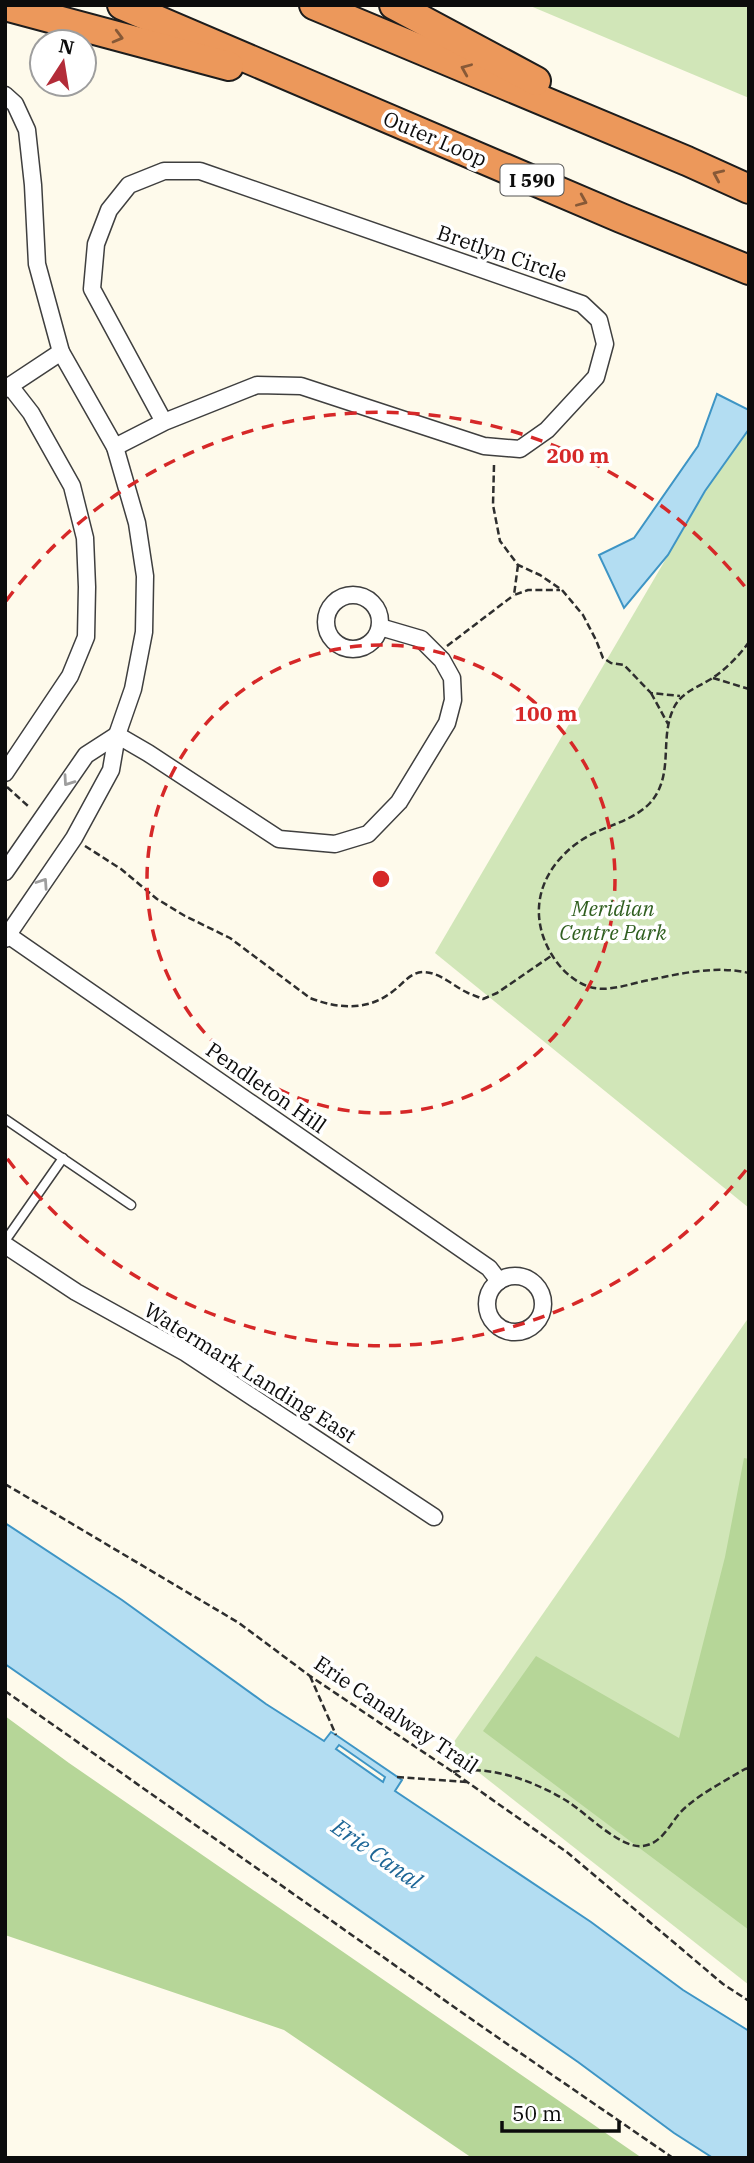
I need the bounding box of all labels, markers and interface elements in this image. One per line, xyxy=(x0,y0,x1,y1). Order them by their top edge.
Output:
north arrow xyxy=(28,28,98,98)
one-way arrow xyxy=(112,28,124,43)
text: N xyxy=(57,33,76,60)
one-way arrow xyxy=(461,63,473,77)
street label: Outer Loop xyxy=(379,104,492,172)
road number: I 590 xyxy=(500,164,564,196)
one-way arrow xyxy=(713,169,725,183)
one-way arrow xyxy=(575,193,587,207)
street label: Bretlyn Circle xyxy=(434,218,571,288)
text: 200 m xyxy=(546,441,610,469)
text: 100 m xyxy=(514,699,578,727)
one-way arrow xyxy=(64,773,76,786)
centre of rings xyxy=(369,867,393,891)
one-way arrow xyxy=(35,878,48,891)
park label: Meridian Centre Park xyxy=(559,894,668,946)
street label: Pendleton Hill xyxy=(201,1035,332,1139)
street label: Watermark Landing East xyxy=(139,1295,362,1449)
street label: Erie Canalway Trail xyxy=(309,1649,484,1779)
water label: Erie Canal xyxy=(326,1811,429,1895)
scale bar xyxy=(502,2090,619,2134)
text: 50 m xyxy=(512,2099,562,2127)

